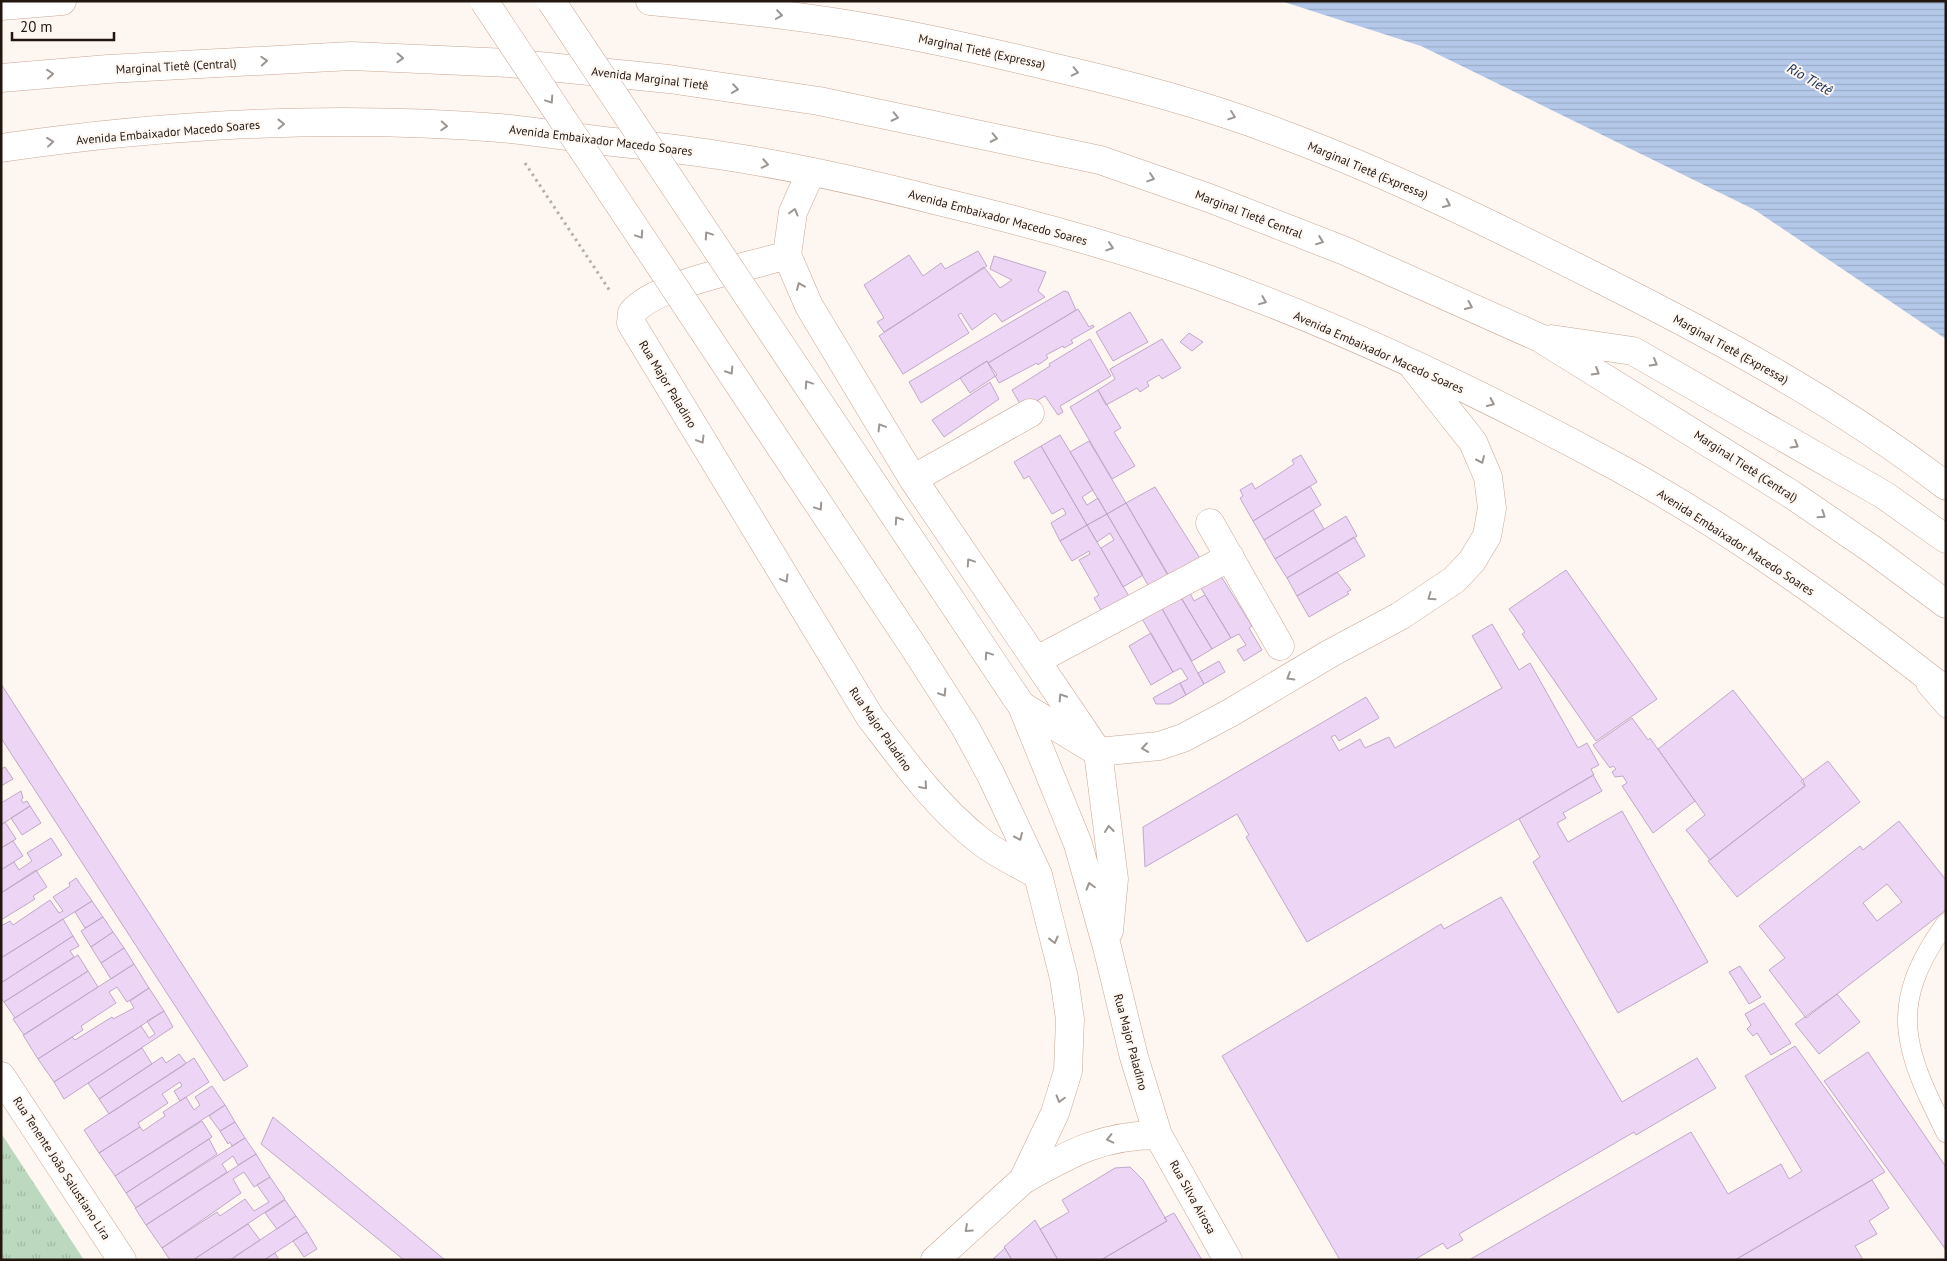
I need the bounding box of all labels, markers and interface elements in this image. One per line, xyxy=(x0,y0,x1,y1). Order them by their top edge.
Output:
one-way arrow xyxy=(775,9,783,20)
scale bar xyxy=(12,10,115,42)
text: 20 m xyxy=(20,17,53,36)
street label: Marginal Tietê (Expressa) xyxy=(917,30,1047,72)
one-way arrow xyxy=(396,53,404,64)
street label: Marginal Tietê (Central) xyxy=(115,55,237,77)
one-way arrow xyxy=(261,55,269,66)
water label: Rio Tietê xyxy=(1784,59,1836,99)
street label: Avenida Marginal Tietê xyxy=(591,63,709,93)
one-way arrow xyxy=(1071,66,1080,77)
one-way arrow xyxy=(46,69,54,80)
one-way arrow xyxy=(731,83,739,94)
one-way arrow xyxy=(544,94,553,104)
one-way arrow xyxy=(890,111,899,122)
one-way arrow xyxy=(1227,111,1235,121)
street label: Avenida Embaixador Macedo Soares xyxy=(75,116,261,148)
one-way arrow xyxy=(278,119,285,129)
one-way arrow xyxy=(440,120,448,131)
street label: Avenida Embaixador Macedo Soares xyxy=(508,121,694,159)
one-way arrow xyxy=(990,132,998,143)
one-way arrow xyxy=(46,137,54,148)
street label: Marginal Tietê (Expressa) xyxy=(1306,138,1430,202)
one-way arrow xyxy=(761,158,769,168)
one-way arrow xyxy=(1146,172,1155,182)
street label: Avenida Embaixador Macedo Soares xyxy=(907,186,1089,248)
street label: Marginal Tietê Central xyxy=(1193,187,1305,242)
one-way arrow xyxy=(1442,198,1451,208)
one-way arrow xyxy=(788,208,799,217)
one-way arrow xyxy=(634,230,643,239)
one-way arrow xyxy=(705,231,714,241)
one-way arrow xyxy=(1315,235,1324,245)
one-way arrow xyxy=(1105,241,1113,251)
one-way arrow xyxy=(796,282,807,291)
one-way arrow xyxy=(1258,295,1267,305)
one-way arrow xyxy=(1464,300,1473,310)
street label: Avenida Embaixador Macedo Soares xyxy=(1292,308,1466,396)
street label: Marginal Tietê (Expressa) xyxy=(1671,311,1791,387)
street label: Rua Major Paladino xyxy=(636,338,700,430)
one-way arrow xyxy=(1649,357,1658,367)
one-way arrow xyxy=(724,365,733,374)
one-way arrow xyxy=(1591,366,1600,376)
one-way arrow xyxy=(805,381,815,390)
one-way arrow xyxy=(1486,396,1495,407)
one-way arrow xyxy=(878,423,888,432)
street label: Marginal Tietê (Central) xyxy=(1691,427,1801,505)
one-way arrow xyxy=(695,434,705,443)
one-way arrow xyxy=(1789,438,1798,448)
one-way arrow xyxy=(1474,455,1485,464)
street label: Avenida Embaixador Macedo Soares xyxy=(1654,485,1818,599)
one-way arrow xyxy=(813,501,822,510)
one-way arrow xyxy=(1817,509,1826,519)
one-way arrow xyxy=(895,516,905,525)
one-way arrow xyxy=(967,559,976,568)
one-way arrow xyxy=(779,573,789,582)
one-way arrow xyxy=(1427,591,1437,600)
one-way arrow xyxy=(985,651,994,661)
one-way arrow xyxy=(1286,671,1295,681)
street label: Rua Major Paladino xyxy=(846,684,916,774)
one-way arrow xyxy=(937,687,946,697)
one-way arrow xyxy=(1058,693,1068,702)
one-way arrow xyxy=(1141,742,1149,753)
one-way arrow xyxy=(919,781,928,790)
one-way arrow xyxy=(1104,825,1114,833)
one-way arrow xyxy=(1012,832,1023,841)
one-way arrow xyxy=(1085,881,1096,890)
one-way arrow xyxy=(1048,935,1059,944)
street label: Rua Major Paladino xyxy=(1111,992,1151,1092)
street label: Rua Tenente João Salustiano Lira xyxy=(10,1094,114,1242)
one-way arrow xyxy=(1055,1095,1065,1103)
one-way arrow xyxy=(1105,1133,1114,1144)
street label: Rua Silva Airosa xyxy=(1167,1157,1219,1237)
one-way arrow xyxy=(965,1224,974,1233)

